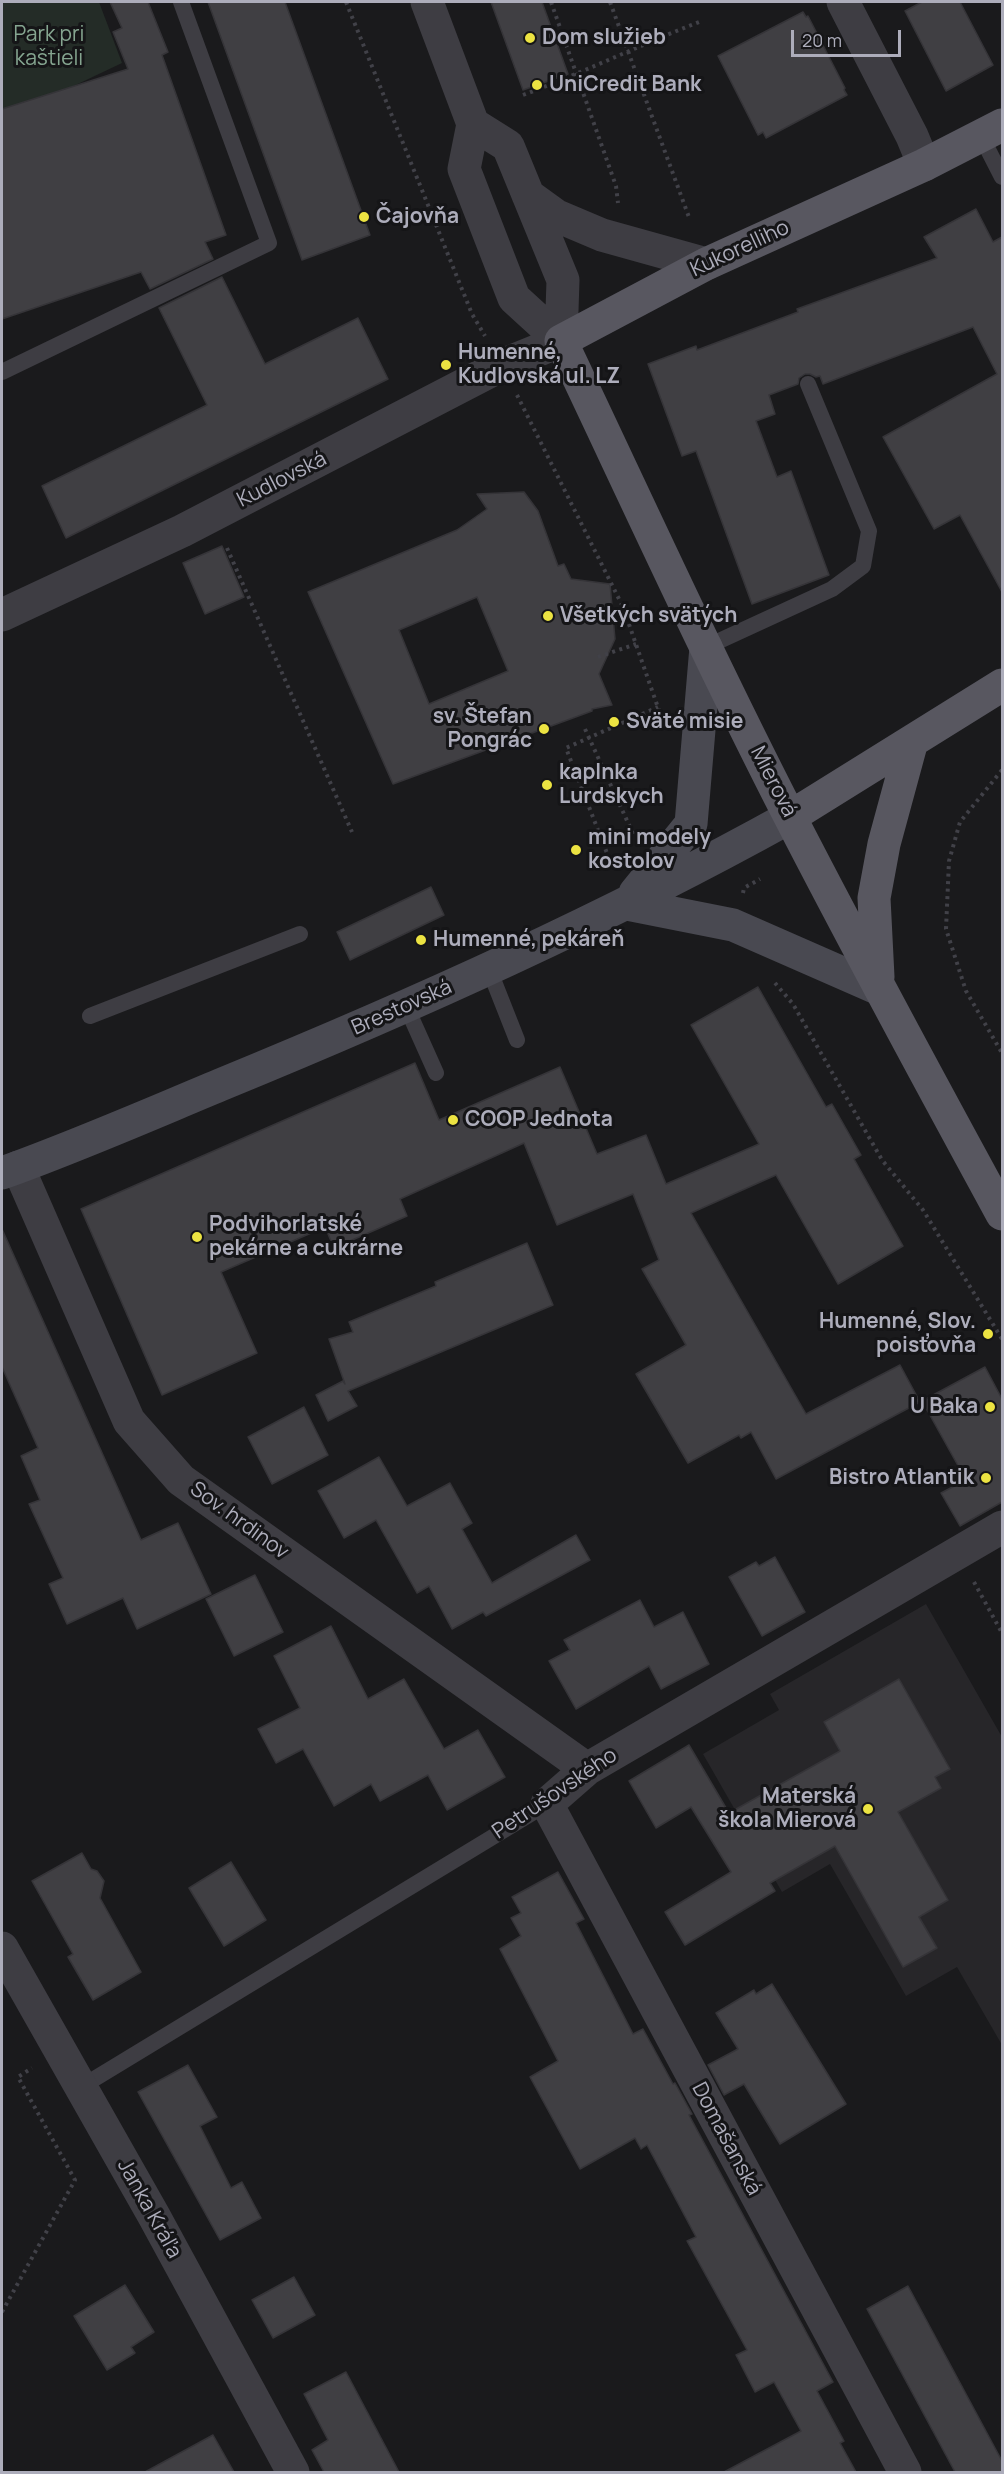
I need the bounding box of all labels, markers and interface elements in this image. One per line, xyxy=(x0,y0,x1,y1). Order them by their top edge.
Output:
scale bar xyxy=(794,18,904,56)
park label: Park pri kaštieli xyxy=(14,22,84,72)
place label: Dom služieb xyxy=(542,25,666,51)
text: 20 m xyxy=(802,28,842,52)
marker: Dom služieb xyxy=(523,31,537,45)
place label: UniCredit Bank xyxy=(549,72,701,98)
marker: UniCredit Bank xyxy=(530,78,544,92)
place label: Čajovňa xyxy=(376,204,459,230)
marker: Čajovňa xyxy=(357,210,371,224)
street label: Kukorelliho xyxy=(687,215,793,283)
place label: Humenné, Kudlovská ul. LZ xyxy=(458,340,620,390)
marker: Humenné, Kudlovská ul. LZ xyxy=(439,358,453,372)
street label: Kudlovská xyxy=(233,447,331,513)
place label: Všetkých svätých xyxy=(560,603,737,629)
marker: Všetkých svätých xyxy=(541,609,555,623)
place label: sv. Štefan Pongrác xyxy=(433,704,532,754)
place label: Sväté misie xyxy=(626,709,743,735)
marker: Sväté misie xyxy=(607,715,621,729)
marker: sv. Štefan Pongrác xyxy=(537,722,551,736)
street label: Mierová xyxy=(745,742,801,822)
place label: kaplnka Lurdskych xyxy=(559,760,664,810)
marker: kaplnka Lurdskych xyxy=(540,778,554,792)
place label: mini modely kostolov xyxy=(588,825,711,875)
marker: mini modely kostolov xyxy=(569,843,583,857)
place label: Humenné, pekáreň xyxy=(433,927,624,953)
marker: Humenné, pekáreň xyxy=(414,933,428,947)
street label: Brestovská xyxy=(348,975,456,1041)
place label: COOP Jednota xyxy=(465,1107,613,1133)
marker: COOP Jednota xyxy=(446,1113,460,1127)
place label: Podvihorlatské pekárne a cukrárne xyxy=(209,1212,403,1262)
marker: Podvihorlatské pekárne a cukrárne xyxy=(190,1230,204,1244)
place label: Humenné, Slov. poisťovňa xyxy=(819,1309,976,1359)
marker: Humenné, Slov. poisťovňa xyxy=(981,1327,995,1341)
place label: U Baka xyxy=(910,1394,978,1420)
marker: U Baka xyxy=(983,1400,997,1414)
place label: Bistro Atlantik xyxy=(829,1465,974,1491)
marker: Bistro Atlantik xyxy=(979,1471,993,1485)
street label: Sov. hrdinov xyxy=(185,1477,293,1565)
street label: Petrušovského xyxy=(488,1743,622,1845)
place label: Materská škola Mierová xyxy=(718,1784,856,1834)
marker: Materská škola Mierová xyxy=(861,1802,875,1816)
street label: Domašanská xyxy=(686,2078,766,2200)
street label: Janka Kráľa xyxy=(111,2155,187,2263)

